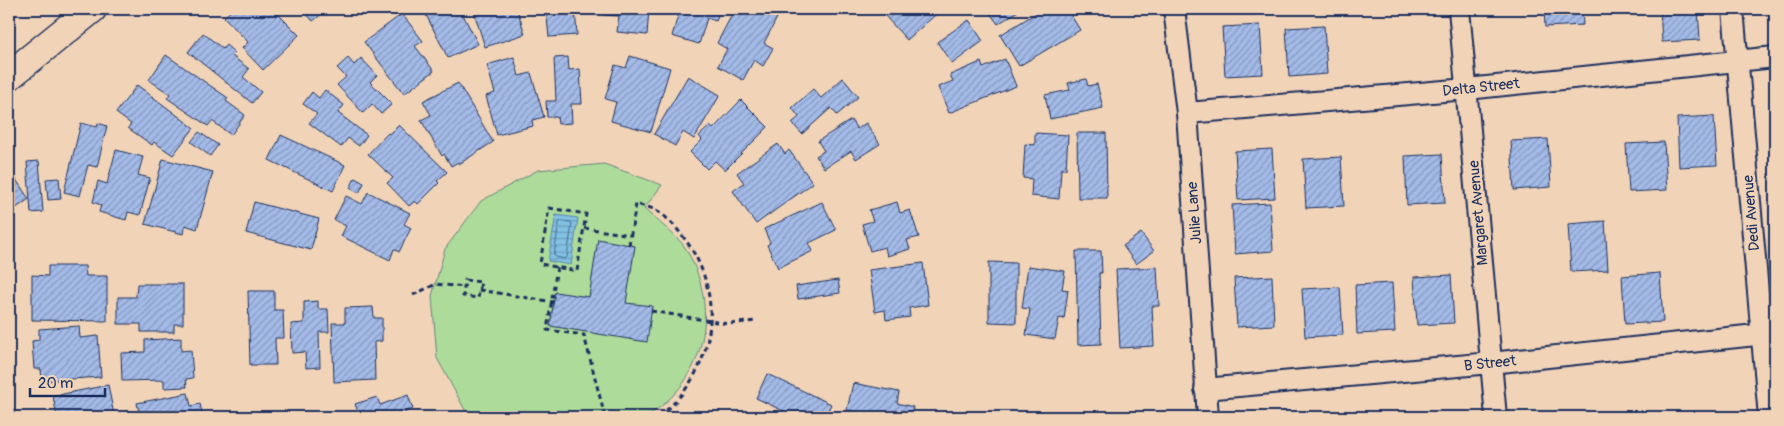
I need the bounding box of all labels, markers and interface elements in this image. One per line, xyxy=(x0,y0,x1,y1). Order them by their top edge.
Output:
street label: Delta Street xyxy=(1442,74,1521,101)
street label: Margaret Avenue xyxy=(1464,159,1493,266)
street label: Dedi Avenue xyxy=(1739,174,1764,252)
street label: Julie Lane xyxy=(1183,181,1206,245)
street label: B Street xyxy=(1463,351,1518,376)
scale bar xyxy=(30,366,105,398)
text: 20 m xyxy=(38,374,73,393)

